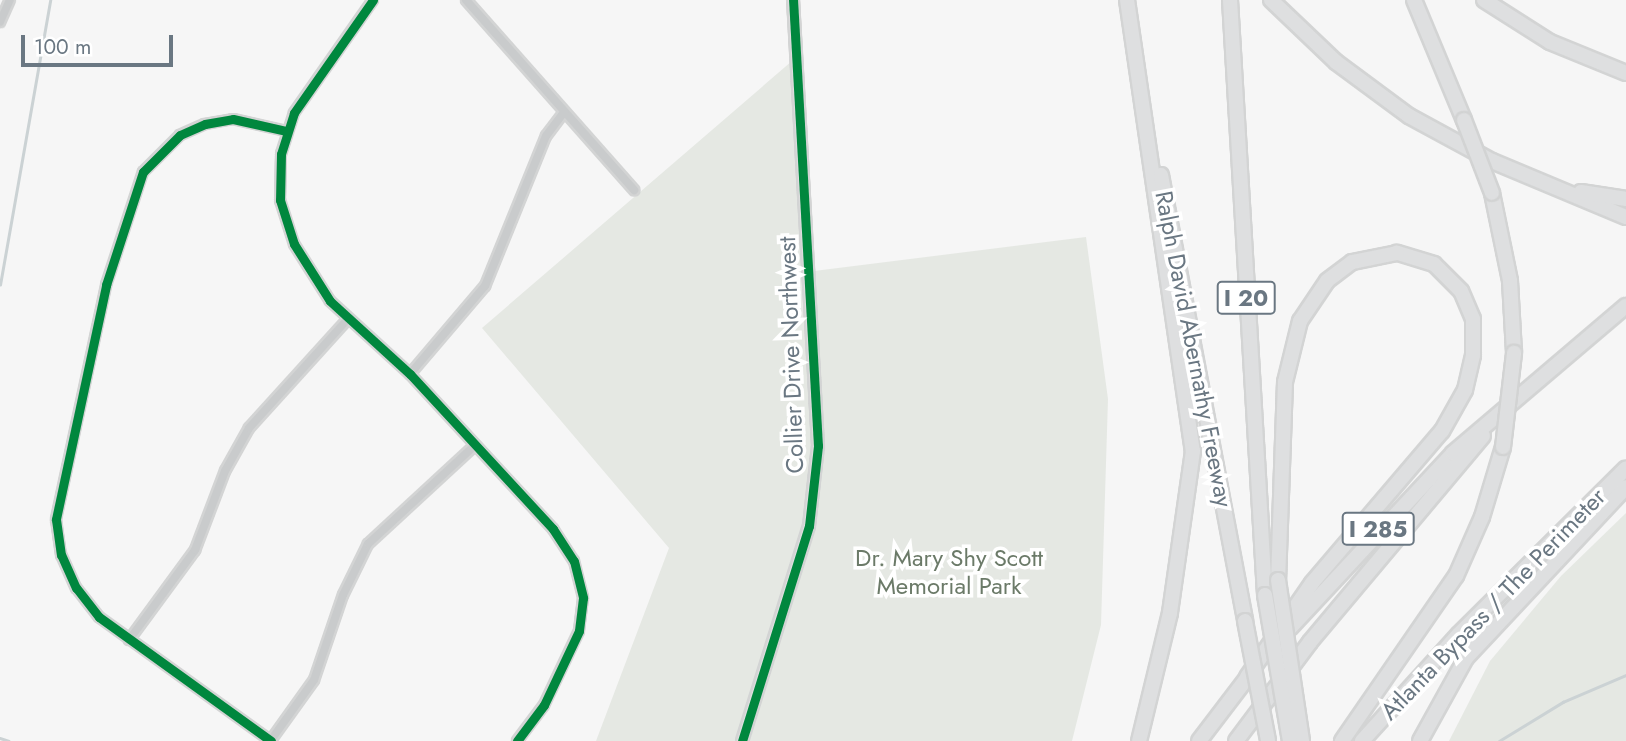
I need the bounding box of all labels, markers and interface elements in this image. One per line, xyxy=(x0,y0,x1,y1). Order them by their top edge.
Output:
scale bar xyxy=(24,21,177,65)
text: 100 m xyxy=(34,32,91,62)
street label: Ralph David Abernathy Freeway xyxy=(1149,188,1239,510)
street label: Collier Drive Northwest xyxy=(772,236,810,474)
road number: I 20 xyxy=(1216,278,1276,318)
street label: Atlanta Bypass / The Perimeter xyxy=(1375,482,1611,726)
road number: I 285 xyxy=(1341,509,1415,548)
park label: Dr. Mary Shy Scott Memorial Park xyxy=(855,544,1043,600)

